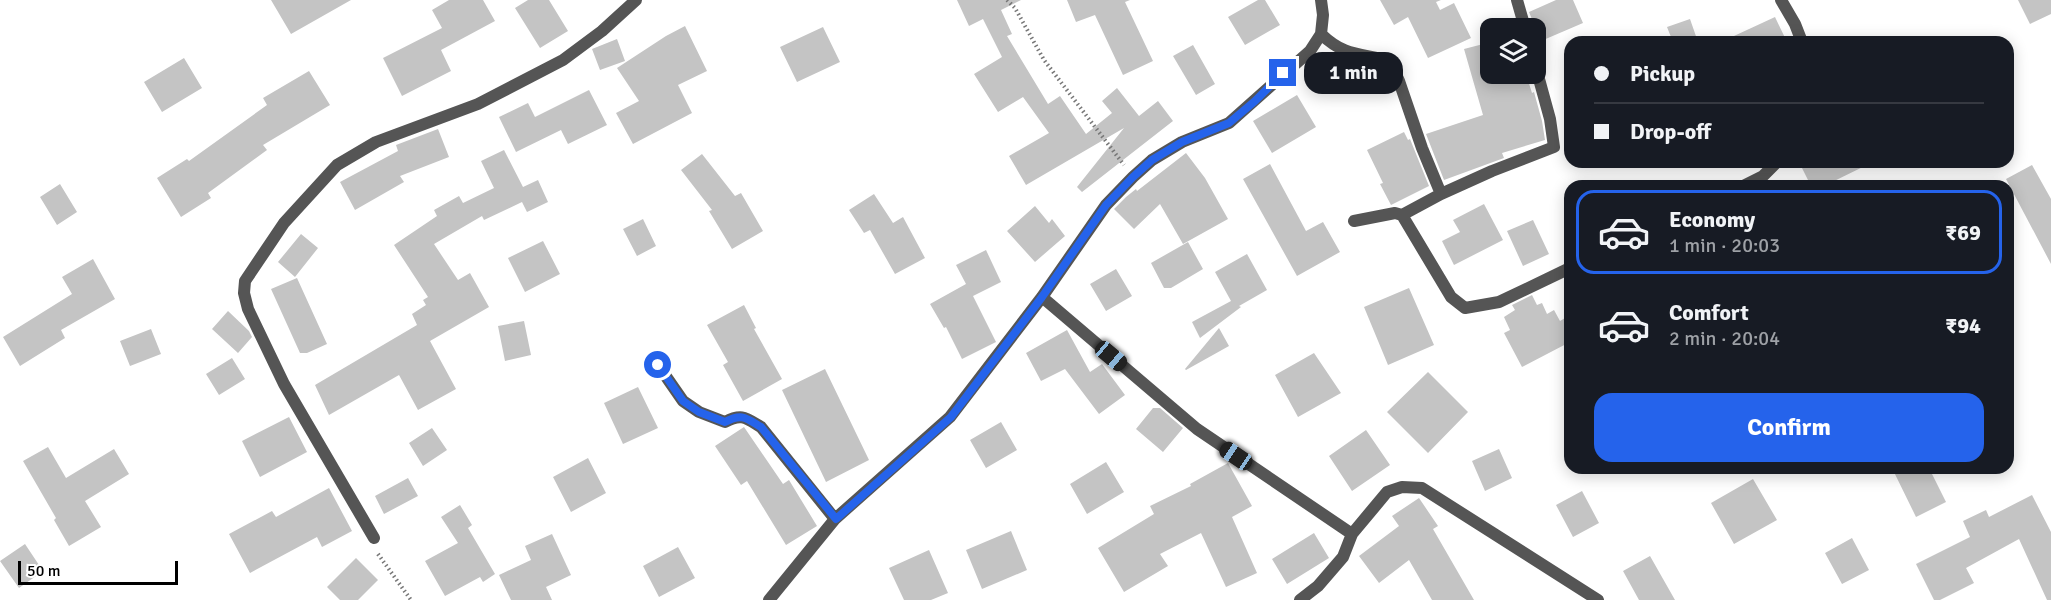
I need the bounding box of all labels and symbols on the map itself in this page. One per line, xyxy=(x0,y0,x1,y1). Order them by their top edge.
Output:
callout: 1 min xyxy=(1304,52,1403,94)
route end xyxy=(1269,59,1296,86)
car xyxy=(1091,338,1131,374)
route start xyxy=(644,351,671,378)
car xyxy=(1216,438,1256,474)
scale bar xyxy=(18,558,178,586)

